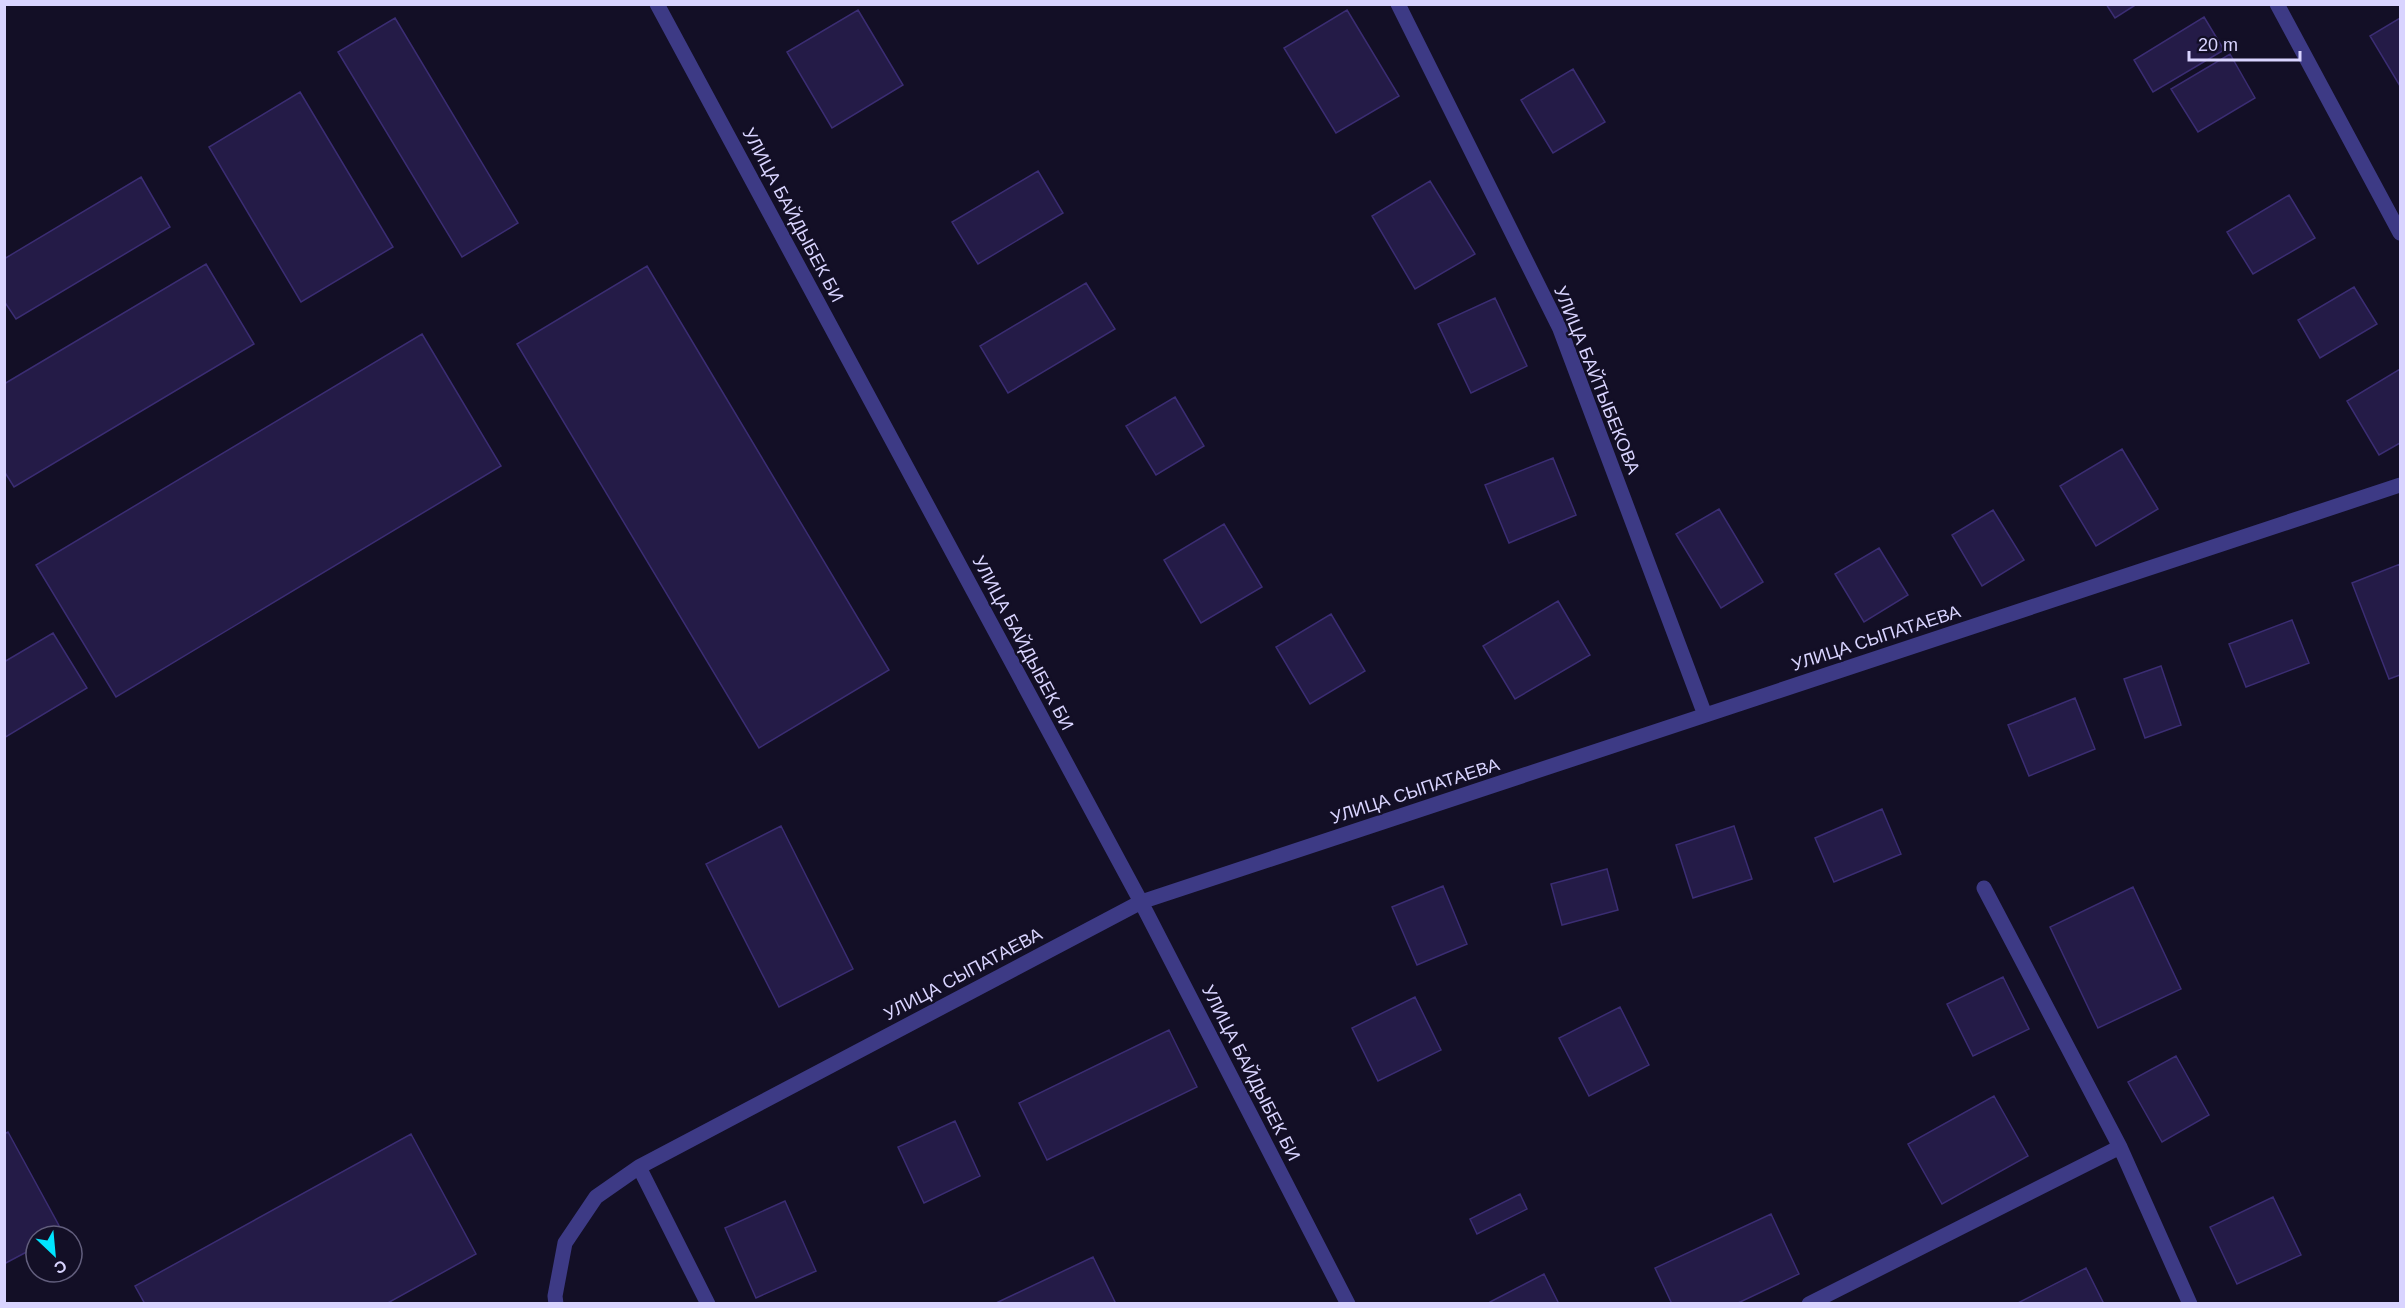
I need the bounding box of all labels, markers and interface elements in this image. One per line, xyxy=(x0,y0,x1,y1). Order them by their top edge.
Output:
scale bar xyxy=(2189,24,2300,62)
text: 20 m xyxy=(2198,35,2238,55)
street label: УЛИЦА БАЙДЫБЕК БИ xyxy=(739,124,848,306)
street label: УЛИЦА БАЙТЫБЕКОВА xyxy=(1550,283,1645,477)
street label: УЛИЦА БАЙДЫБЕК БИ xyxy=(969,552,1078,734)
street label: УЛИЦА СЫПАТАЕВА xyxy=(1789,601,1963,675)
street label: УЛИЦА СЫПАТАЕВА xyxy=(1328,754,1502,828)
street label: УЛИЦА СЫПАТАЕВА xyxy=(881,924,1045,1024)
street label: УЛИЦА БАЙДЫБЕК БИ xyxy=(1198,981,1305,1164)
north arrow xyxy=(24,1224,84,1284)
text: С xyxy=(51,1257,69,1277)

